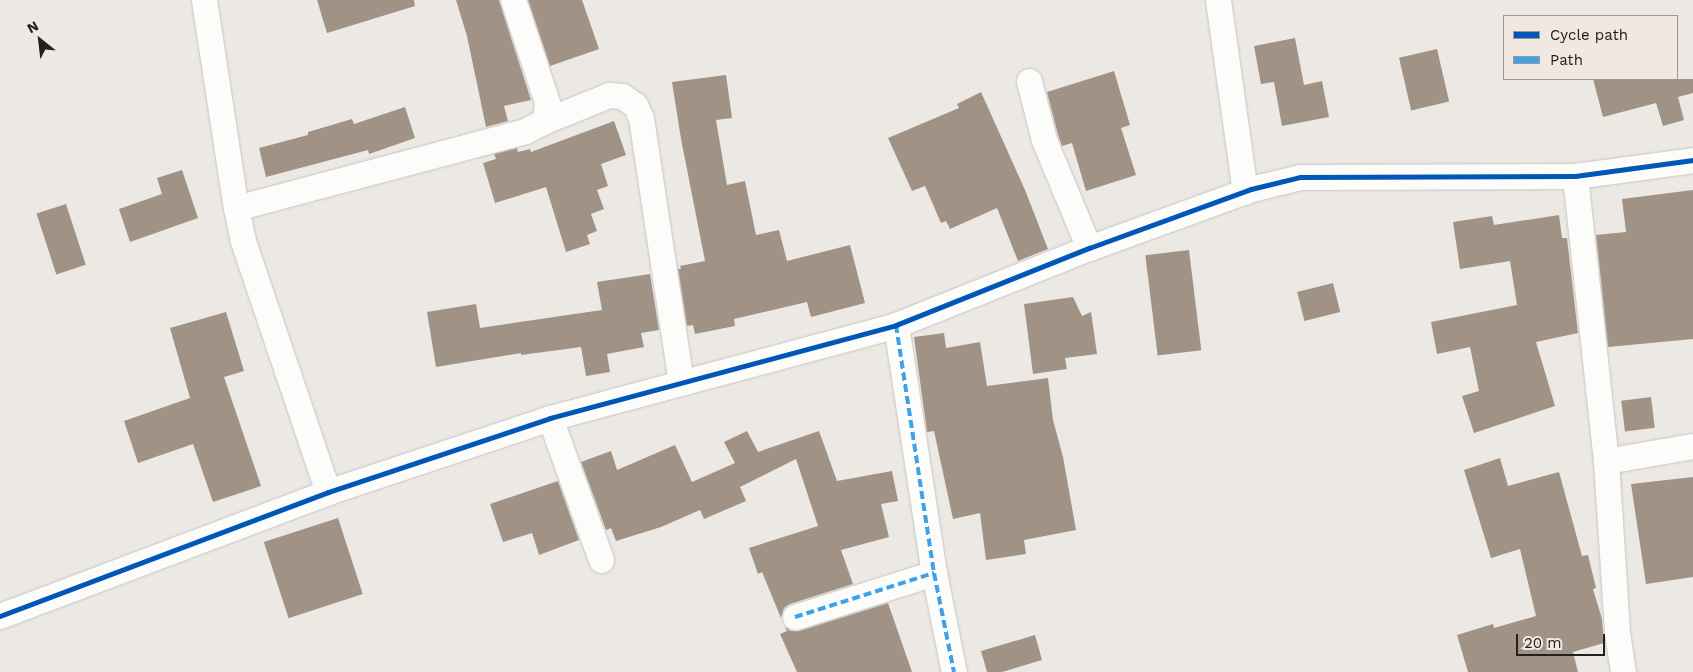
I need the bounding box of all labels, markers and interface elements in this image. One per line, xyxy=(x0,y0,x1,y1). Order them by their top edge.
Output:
north arrow xyxy=(15,15,65,65)
legend xyxy=(1503,15,1678,80)
text: N xyxy=(24,17,41,36)
text: Cycle path xyxy=(1550,26,1628,44)
text: Path xyxy=(1550,51,1583,69)
scale bar xyxy=(1518,624,1607,656)
text: 20 m xyxy=(1524,634,1562,652)

